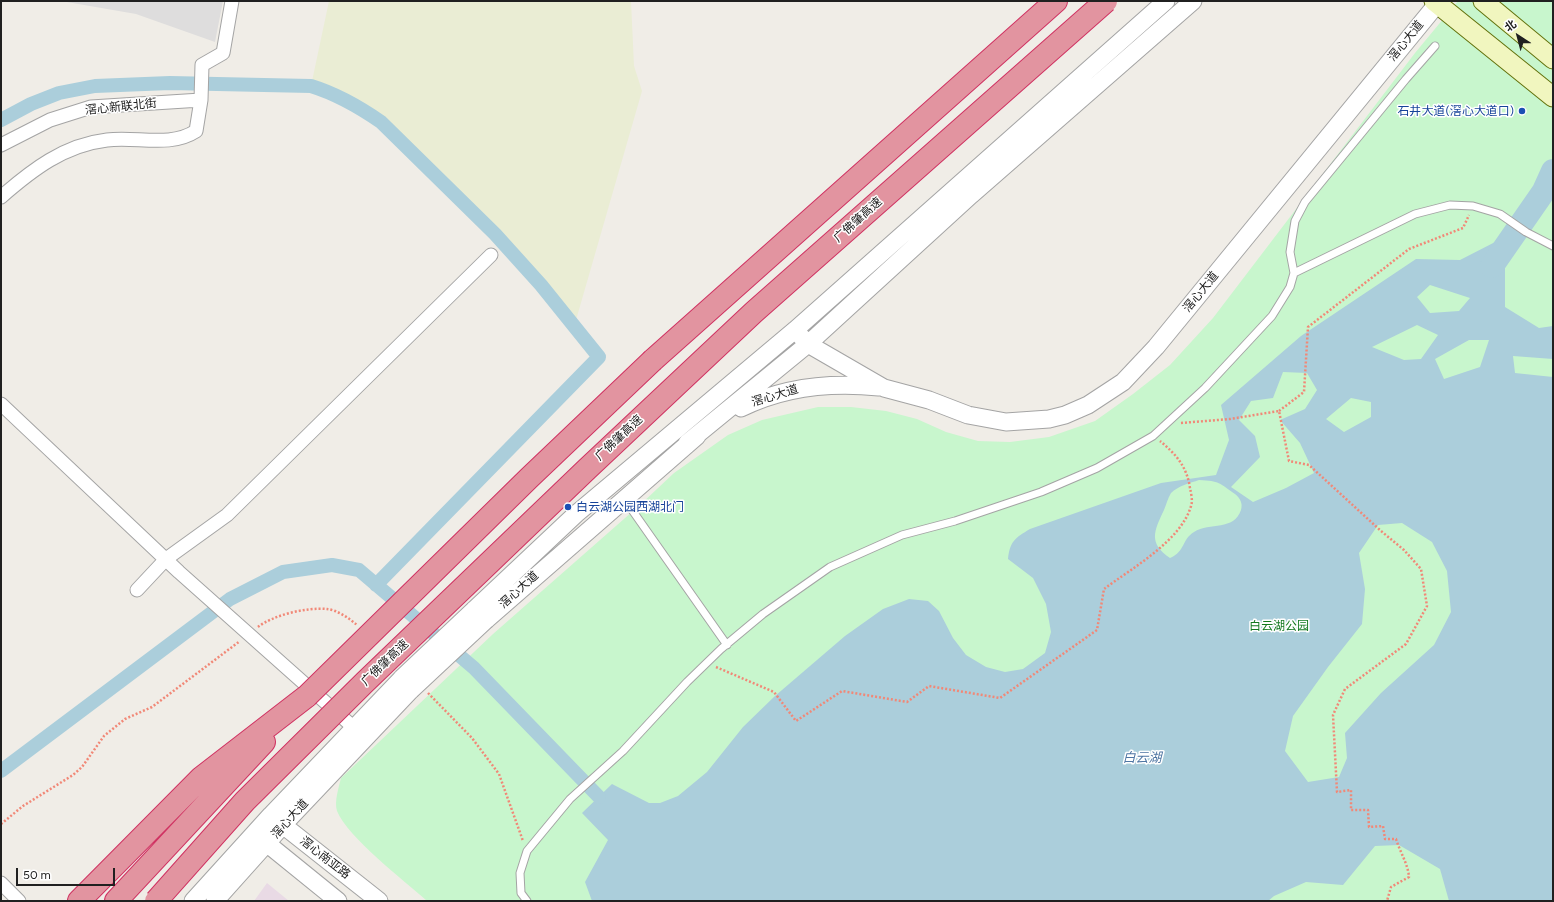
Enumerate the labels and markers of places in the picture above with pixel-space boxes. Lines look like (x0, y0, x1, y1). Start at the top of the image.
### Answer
place label: 石井大道(滘心大道口) (1398, 104, 1514, 118)
marker: 石井大道(滘心大道口) (1517, 106, 1527, 116)
place label: 白云湖公园西湖北门 (576, 500, 684, 514)
marker: 白云湖公园西湖北门 (563, 502, 573, 512)

